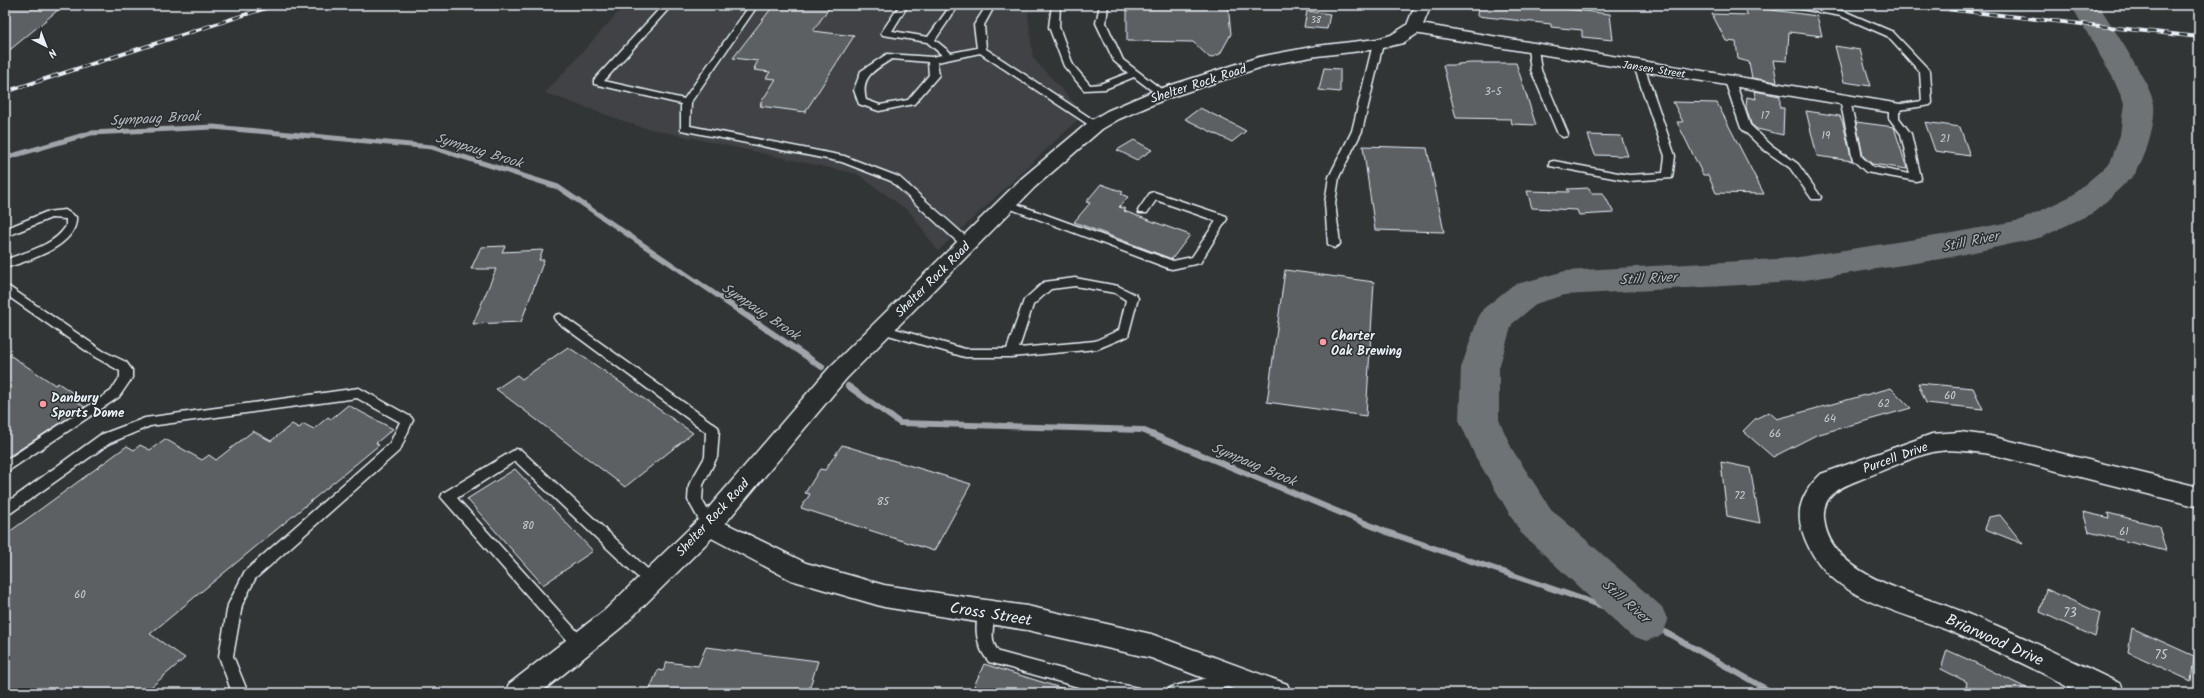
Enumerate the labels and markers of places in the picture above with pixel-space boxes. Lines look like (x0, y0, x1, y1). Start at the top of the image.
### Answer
place label: Charter Oak Brewing (1331, 326, 1402, 362)
marker: Charter Oak Brewing (1318, 337, 1328, 347)
place label: Danbury Sports Dome (51, 388, 125, 424)
marker: Danbury Sports Dome (38, 399, 48, 409)

